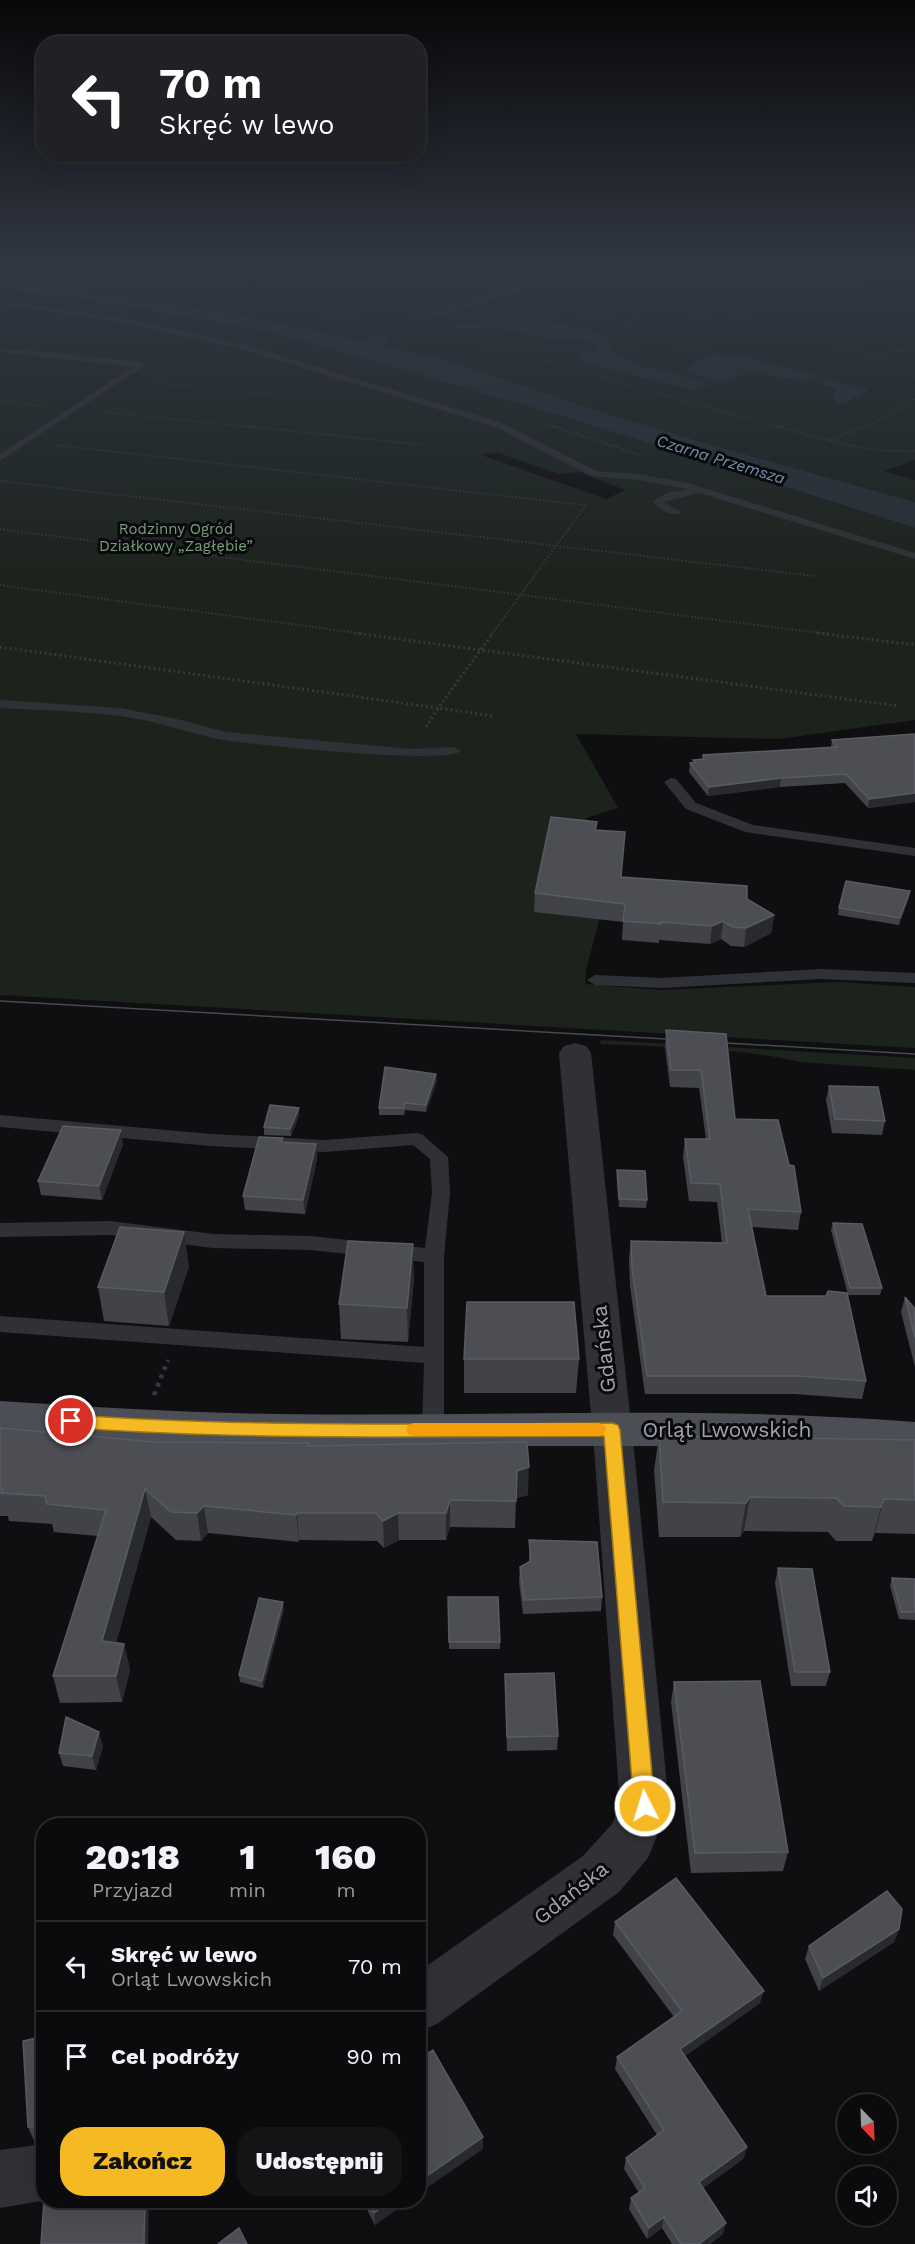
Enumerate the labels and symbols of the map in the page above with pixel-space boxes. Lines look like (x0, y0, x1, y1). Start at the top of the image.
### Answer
water label: Czarna Przemsza (654, 431, 787, 488)
park label: Rodzinny Ogród Działkowy „Zagłębie” (99, 520, 253, 555)
street label: Gdańska (586, 1304, 621, 1394)
pin (45, 1395, 96, 1446)
street label: Orląt Lwowskich (642, 1417, 812, 1442)
position arrow (613, 1774, 677, 1838)
street label: Gdańska (528, 1856, 613, 1930)
north arrow (837, 2094, 897, 2154)

